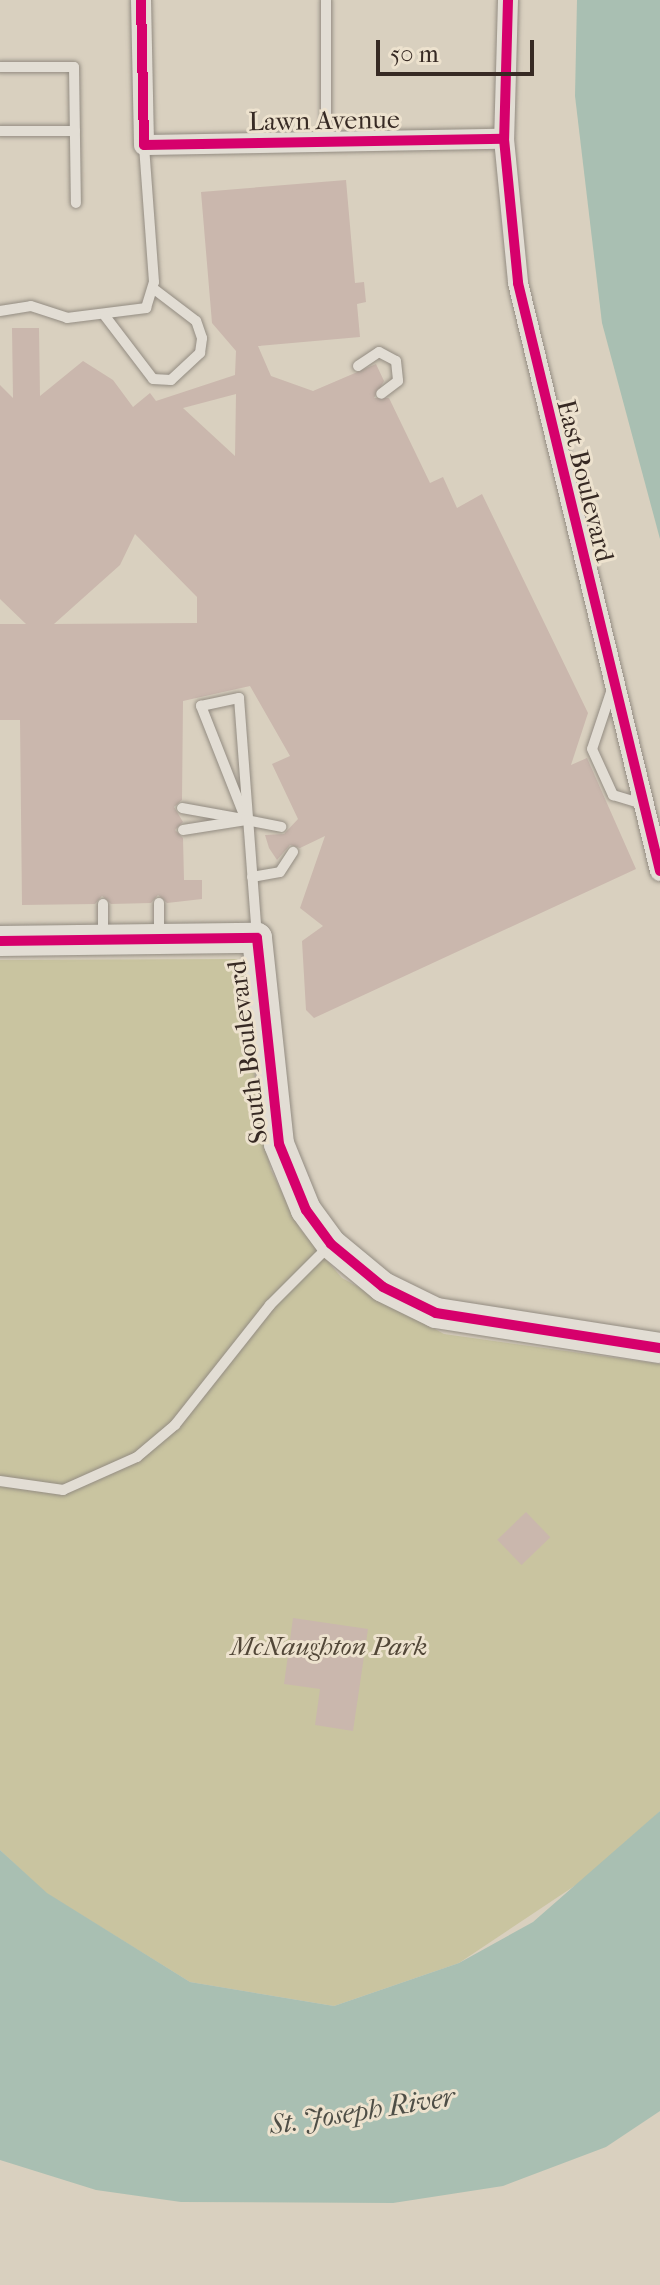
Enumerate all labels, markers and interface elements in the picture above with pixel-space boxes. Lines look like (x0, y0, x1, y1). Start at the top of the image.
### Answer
scale bar (380, 24, 538, 74)
text: 50 m (390, 40, 439, 68)
street label: Lawn Avenue (248, 104, 400, 138)
street label: East Boulevard (550, 397, 620, 565)
street label: South Boulevard (221, 959, 275, 1145)
park label: McNaughton Park (231, 1631, 427, 1663)
water label: St. Joseph River (267, 2080, 457, 2142)

